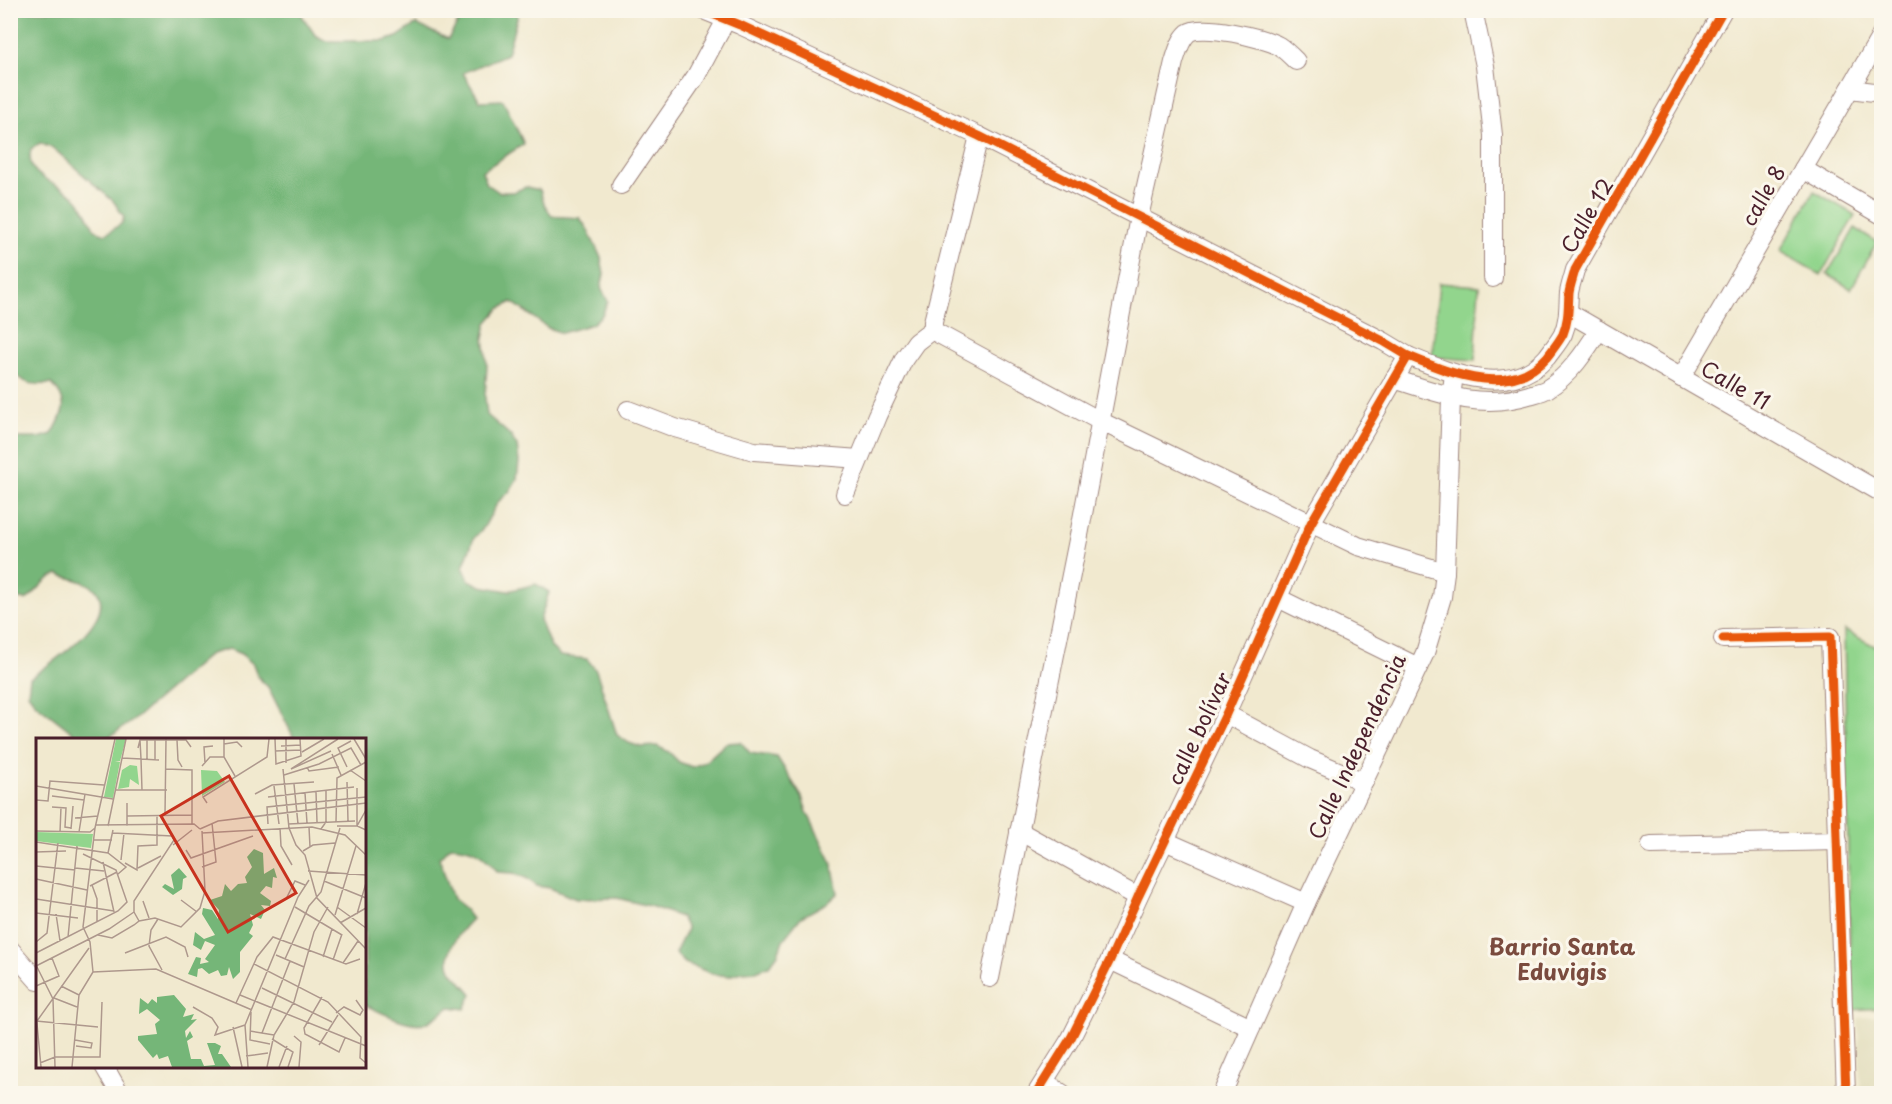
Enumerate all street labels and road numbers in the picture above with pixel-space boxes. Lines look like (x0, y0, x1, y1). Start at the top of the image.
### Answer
street label: calle 8 (1732, 159, 1792, 231)
street label: Calle 12 (1552, 171, 1620, 259)
street label: Calle 11 (1695, 351, 1777, 417)
street label: Calle Independencia (1299, 648, 1413, 844)
street label: calle bolívar (1158, 666, 1238, 790)

